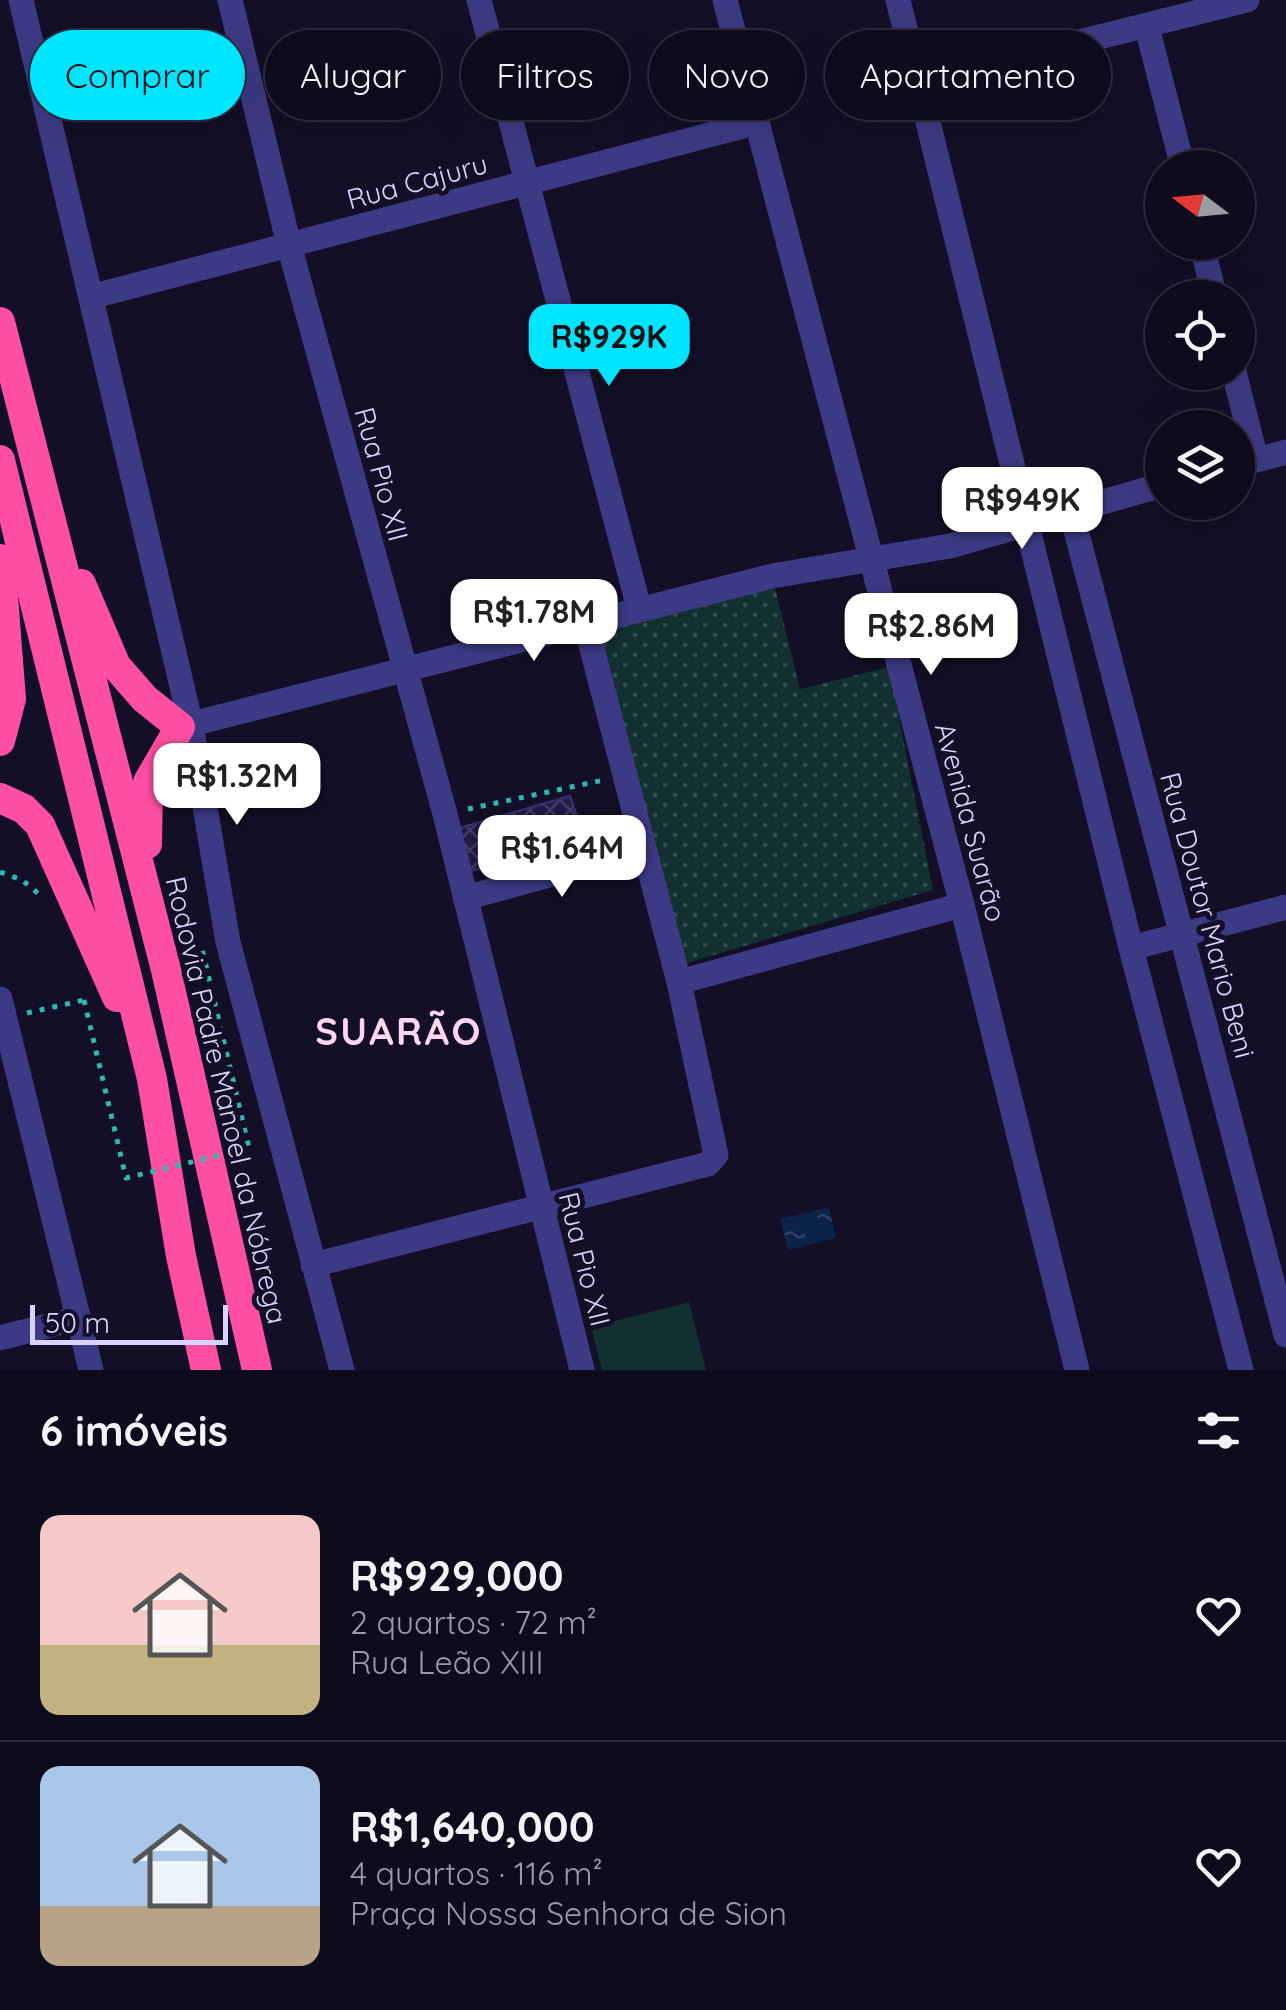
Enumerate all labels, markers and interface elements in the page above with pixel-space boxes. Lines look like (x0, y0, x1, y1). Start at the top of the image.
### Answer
chip: Comprar (30, 30, 245, 120)
chip: Alugar (265, 30, 441, 120)
chip: Filtros (461, 30, 629, 120)
chip: Novo (649, 30, 805, 120)
chip: Apartamento (825, 30, 1111, 120)
street label: Rua Cajuru (343, 145, 491, 217)
north arrow (1145, 150, 1255, 260)
map controls (1145, 150, 1255, 520)
button: locate (1145, 280, 1255, 390)
pin: R$929K (528, 304, 690, 389)
text: R$929K (551, 316, 667, 356)
street label: Rua Pio XII (347, 403, 417, 545)
button: layers (1145, 410, 1255, 520)
pin: R$949K (941, 467, 1103, 552)
text: R$949K (964, 479, 1080, 519)
pin: R$1.78M (442, 579, 626, 664)
text: R$1.78M (473, 591, 595, 631)
pin: R$2.86M (839, 593, 1023, 678)
text: R$2.86M (867, 605, 995, 645)
street label: Avenida Suarão (928, 719, 1014, 925)
pin: R$1.32M (145, 743, 329, 828)
text: R$1.32M (175, 755, 299, 795)
street label: Rua Doutor Mario Beni (1153, 768, 1263, 1062)
pin: R$1.64M (470, 815, 654, 900)
text: R$1.64M (500, 827, 624, 867)
street label: Rodovia Padre Manoel da Nóbrega (158, 873, 296, 1327)
district label: SUARÃO (315, 1007, 483, 1055)
street label: Rua Pio XII (551, 1188, 619, 1330)
scale bar (30, 1300, 228, 1344)
text: 50 m (45, 1305, 110, 1340)
icon: filters (1191, 1403, 1246, 1458)
text: 6 imóveis (40, 1404, 228, 1457)
text: R$929,000 (350, 1549, 564, 1602)
icon: home (120, 1555, 240, 1675)
icon: heart (1191, 1588, 1246, 1643)
text: 2 quartos · 72 m² (350, 1602, 597, 1642)
text: Rua Leão XIII (350, 1642, 544, 1682)
text: R$1,640,000 (350, 1800, 594, 1853)
icon: home (120, 1806, 240, 1926)
icon: heart (1191, 1839, 1246, 1894)
text: 4 quartos · 116 m² (350, 1853, 603, 1893)
text: Praça Nossa Senhora de Sion (350, 1893, 787, 1933)

